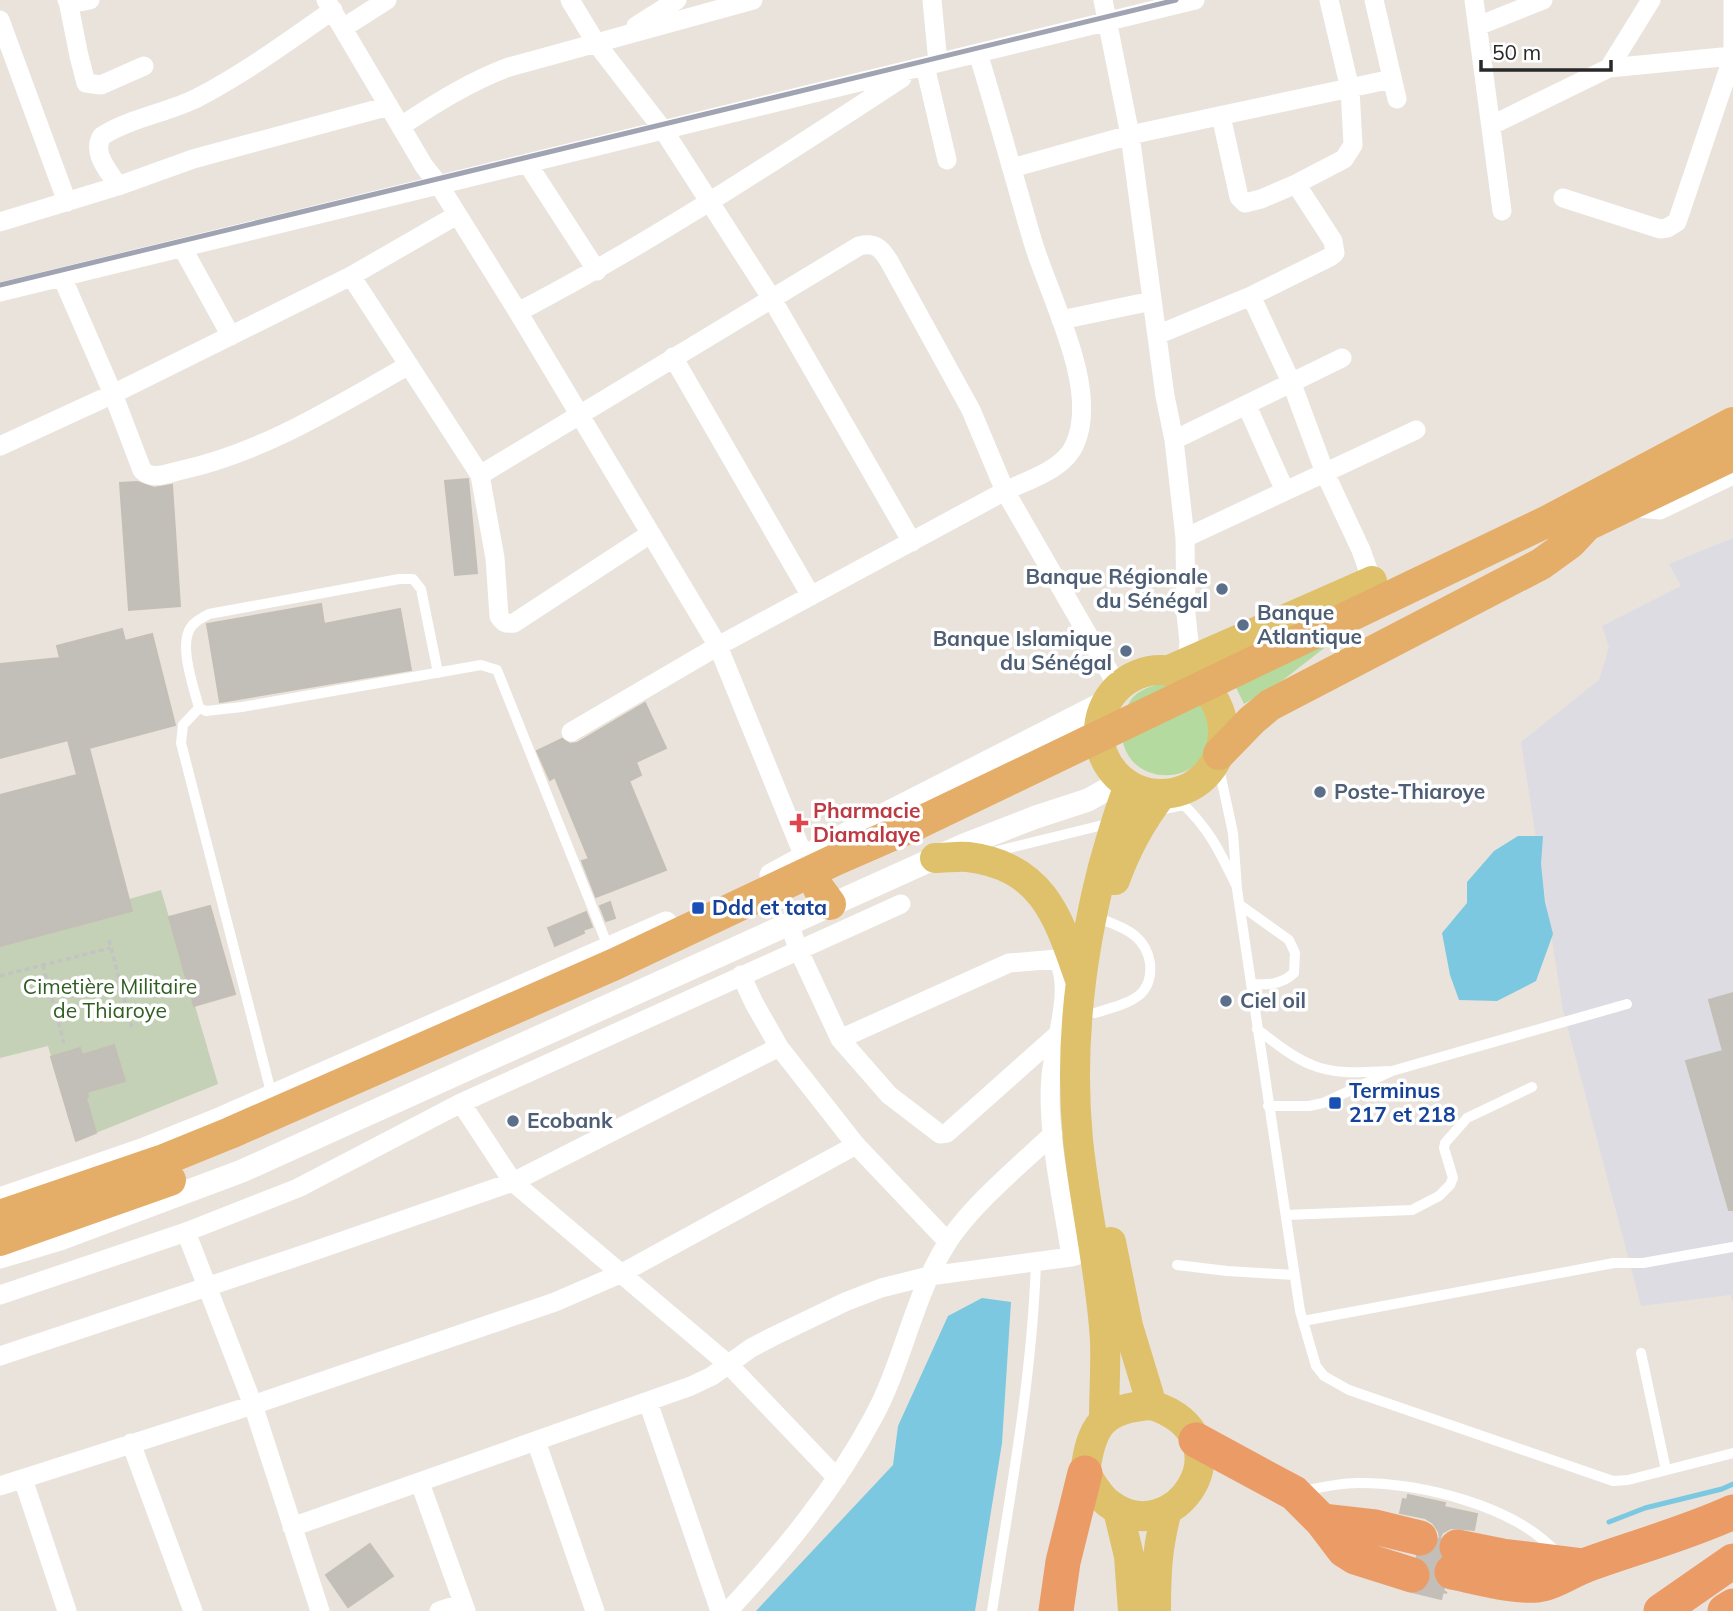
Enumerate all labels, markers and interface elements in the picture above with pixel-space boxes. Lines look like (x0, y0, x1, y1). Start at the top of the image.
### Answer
scale bar (1481, 28, 1610, 72)
text: 50 m (1492, 39, 1541, 65)
place label: Banque Régionale du Sénégal (1025, 563, 1208, 613)
marker: Banque Régionale du Sénégal (1214, 581, 1230, 597)
place label: Banque Atlantique (1257, 599, 1362, 649)
marker: Banque Atlantique (1235, 617, 1251, 633)
place label: Banque Islamique du Sénégal (933, 625, 1112, 675)
marker: Banque Islamique du Sénégal (1118, 643, 1134, 659)
place label: Poste-Thiaroye (1334, 778, 1485, 804)
marker: Poste-Thiaroye (1312, 784, 1328, 800)
place label: Pharmacie Diamalaye (813, 797, 921, 847)
marker: Pharmacie Diamalaye (791, 815, 807, 831)
place label: Ddd et tata (712, 894, 827, 920)
marker: Ddd et tata (690, 900, 706, 916)
park label: Cimetière Militaire de Thiaroye (23, 973, 197, 1023)
place label: Ciel oil (1240, 987, 1306, 1013)
marker: Ciel oil (1218, 993, 1234, 1009)
place label: Terminus 217 et 218 (1349, 1077, 1456, 1127)
marker: Terminus 217 et 218 (1327, 1095, 1343, 1111)
place label: Ecobank (527, 1107, 613, 1133)
marker: Ecobank (505, 1113, 521, 1129)

